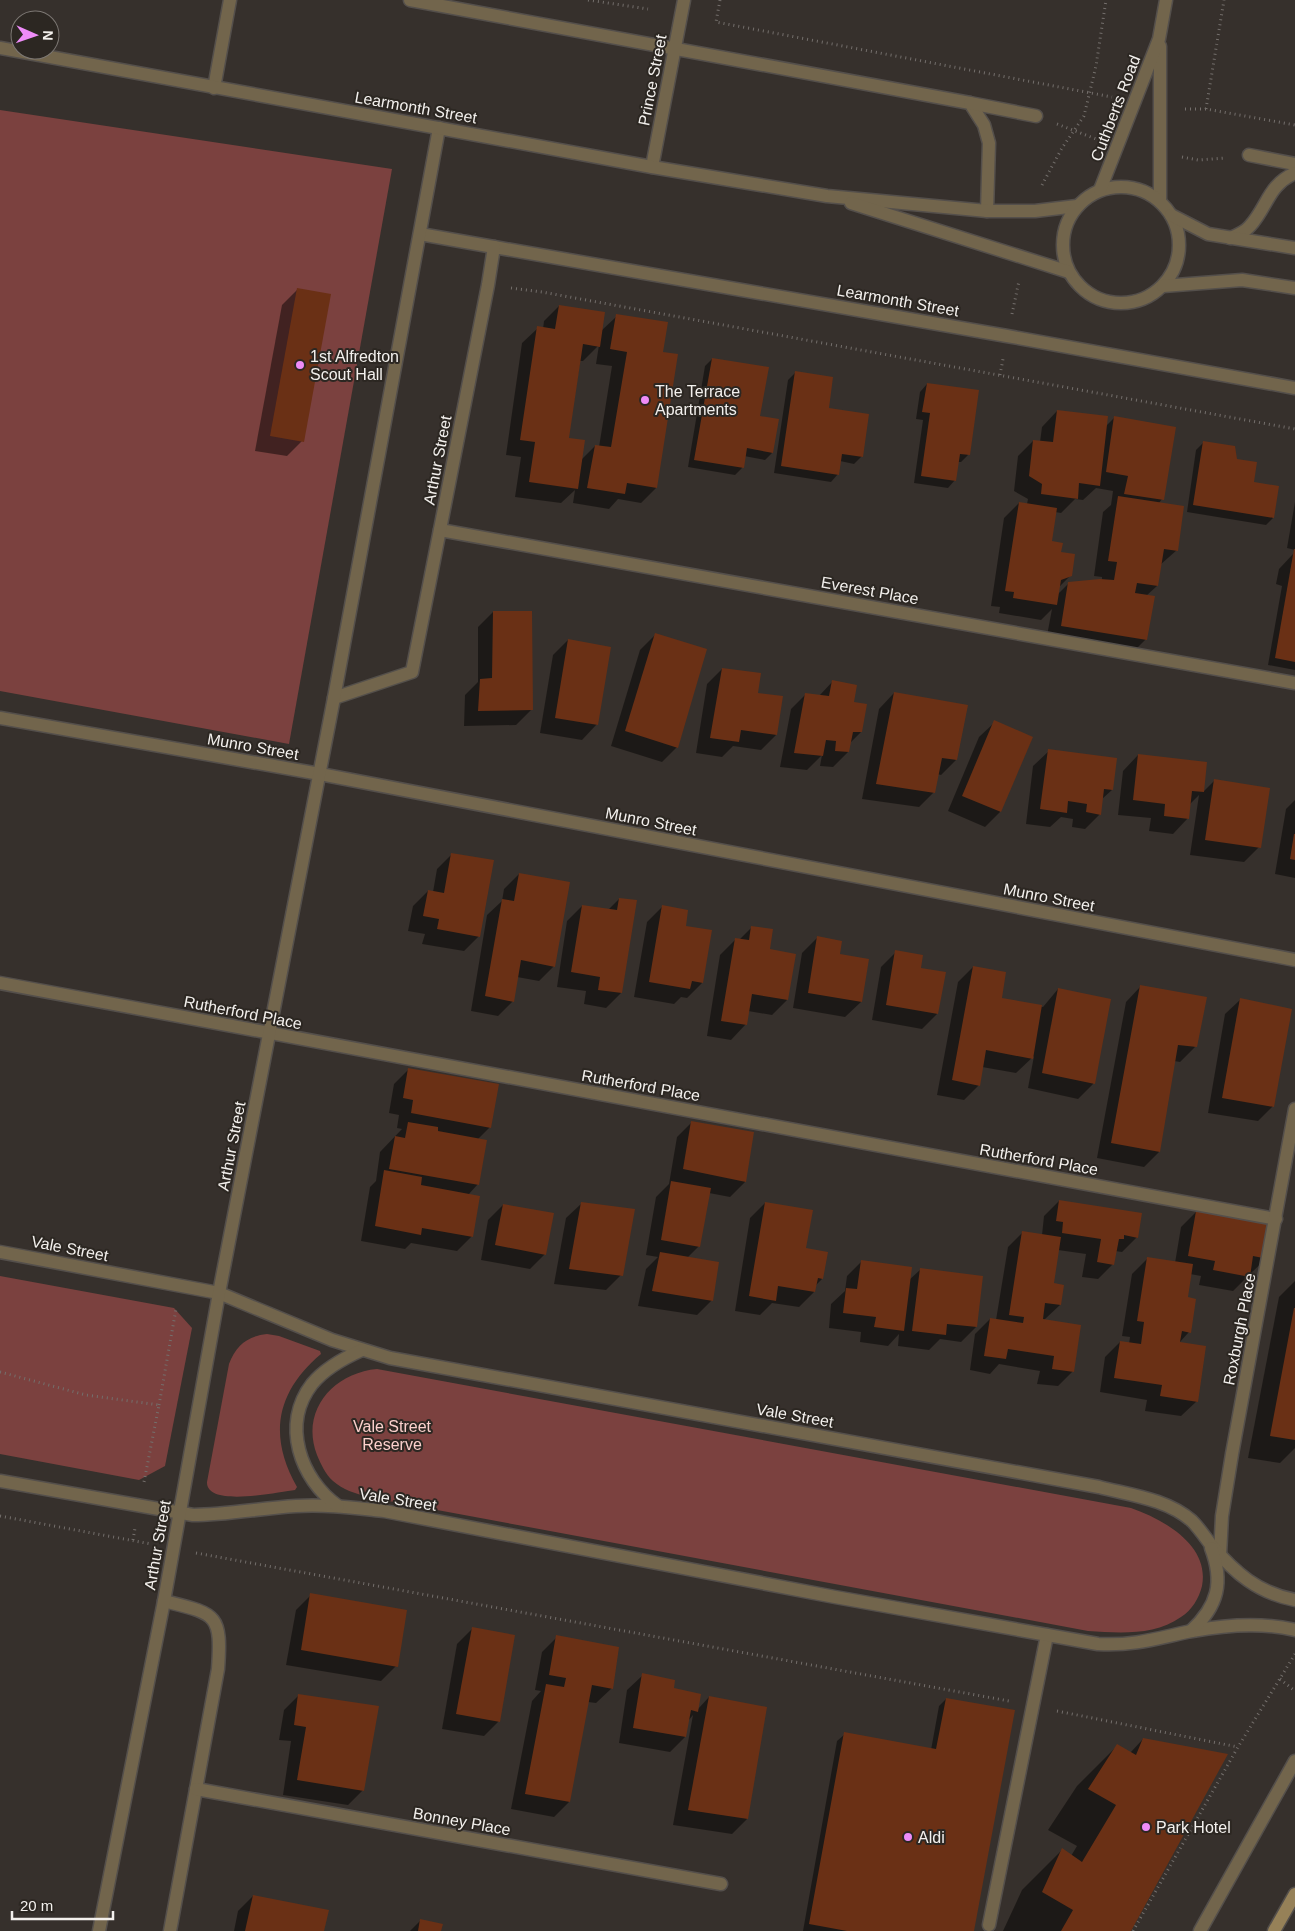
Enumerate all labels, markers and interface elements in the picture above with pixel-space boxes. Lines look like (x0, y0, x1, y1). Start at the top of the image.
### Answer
north arrow (10, 10, 60, 60)
text: N (40, 30, 56, 41)
street label: Prince Street (635, 33, 670, 127)
street label: Cuthberts Road (1087, 53, 1143, 164)
street label: Learmonth Street (354, 88, 479, 127)
street label: Learmonth Street (836, 281, 961, 320)
place label: 1st Alfredton Scout Hall (310, 348, 399, 383)
marker: 1st Alfredton Scout Hall (294, 359, 306, 371)
place label: The Terrace Apartments (655, 383, 740, 418)
marker: The Terrace Apartments (639, 394, 651, 406)
street label: Arthur Street (420, 413, 455, 506)
street label: Everest Place (820, 574, 920, 607)
street label: Munro Street (206, 730, 300, 763)
street label: Munro Street (604, 804, 698, 839)
street label: Munro Street (1002, 880, 1096, 915)
street label: Rutherford Place (182, 993, 304, 1032)
street label: Rutherford Place (580, 1067, 702, 1104)
street label: Arthur Street (214, 1099, 249, 1192)
street label: Rutherford Place (978, 1141, 1100, 1178)
street label: Vale Street (30, 1233, 110, 1264)
street label: Roxburgh Place (1220, 1271, 1259, 1387)
street label: Vale Street (755, 1400, 835, 1431)
park label: Vale Street Reserve (353, 1418, 432, 1453)
street label: Vale Street (358, 1485, 438, 1514)
street label: Arthur Street (141, 1498, 174, 1591)
street label: Bonney Place (412, 1805, 512, 1838)
place label: Park Hotel (1156, 1819, 1231, 1836)
marker: Park Hotel (1140, 1821, 1152, 1833)
place label: Aldi (918, 1829, 945, 1846)
marker: Aldi (902, 1831, 914, 1843)
scale bar (12, 1888, 114, 1920)
text: 20 m (20, 1897, 53, 1914)

